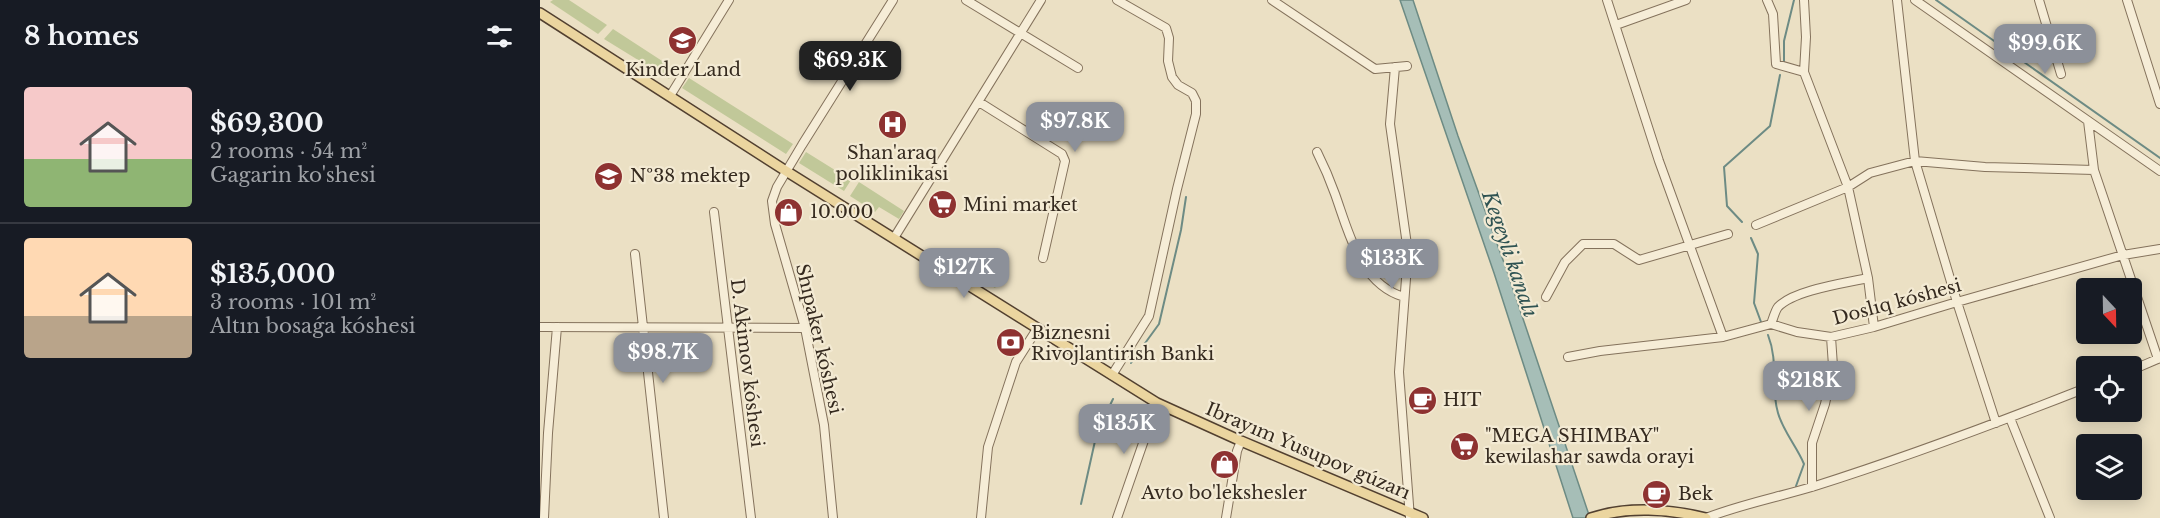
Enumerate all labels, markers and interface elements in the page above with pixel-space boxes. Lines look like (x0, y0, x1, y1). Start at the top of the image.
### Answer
text: 8 homes (24, 20, 139, 52)
icon: filters (483, 20, 516, 53)
pin: $99.6K (1996, 24, 2094, 75)
school or university icon: Kinder Land (667, 25, 699, 57)
text: $99.6K (2008, 31, 2082, 55)
pin: $69.3K (801, 41, 899, 92)
text: $69.3K (813, 48, 887, 72)
place label: Kinder Land (625, 59, 741, 81)
pin: $97.8K (1026, 102, 1124, 153)
text: $69,300 (210, 107, 324, 139)
hospital icon: Shan'araq poliklinikasi (876, 108, 908, 140)
text: $97.8K (1040, 109, 1110, 133)
icon: home (72, 111, 144, 183)
text: 2 rooms · 54 m² (210, 139, 367, 163)
place label: Shan'araq poliklinikasi (836, 142, 948, 185)
school or university icon: №38 mektep (593, 160, 625, 192)
text: Gagarin ko'shesi (210, 163, 376, 187)
place label: №38 mektep (630, 165, 750, 187)
water label: Kegeyli kanalı (1477, 187, 1543, 321)
supermarket icon: Mini market (926, 189, 958, 221)
place label: Mini market (963, 194, 1078, 216)
shop icon: 10.000 (773, 196, 805, 228)
place label: 10.000 (810, 201, 873, 223)
pin: $133K (1350, 239, 1434, 290)
text: $133K (1360, 246, 1424, 270)
pin: $127K (922, 248, 1006, 299)
text: $127K (933, 255, 995, 279)
text: $135,000 (210, 258, 335, 290)
icon: home (72, 262, 144, 334)
street label: Shıpaker kóshesi (791, 262, 847, 416)
street label: Doslıq kóshesi (1830, 274, 1964, 330)
street label: D. Akimov kóshesi (726, 278, 768, 448)
north arrow (2076, 278, 2142, 344)
map controls (2076, 278, 2142, 500)
text: 3 rooms · 101 m² (210, 290, 376, 314)
text: Altın bosaǵa kóshesi (210, 314, 416, 338)
place label: Biznesni Rivojlantirish Banki (1031, 322, 1214, 365)
bank icon: Biznesni Rivojlantirish Banki (994, 327, 1026, 359)
pin: $98.7K (614, 333, 712, 384)
text: $98.7K (628, 340, 698, 364)
button: locate (2076, 356, 2142, 422)
pin: $218K (1767, 361, 1851, 412)
text: $218K (1777, 368, 1841, 392)
cafe icon: HIT (1406, 384, 1438, 416)
place label: HIT (1443, 389, 1482, 411)
street label: Ibrayım Yusupov gúzarı (1202, 398, 1414, 504)
pin: $135K (1082, 404, 1166, 455)
text: $135K (1093, 411, 1155, 435)
place label: "MEGA SHIMBAY" kewilashar sawda orayi (1485, 425, 1694, 468)
supermarket icon: "MEGA SHIMBAY" kewilashar sawda orayi (1448, 430, 1480, 462)
button: layers (2076, 434, 2142, 500)
shop icon: Avto bo'lekshesler (1208, 448, 1240, 480)
cafe icon: Bek (1641, 478, 1673, 510)
place label: Avto bo'lekshesler (1140, 482, 1307, 504)
place label: Bek (1678, 483, 1713, 505)

